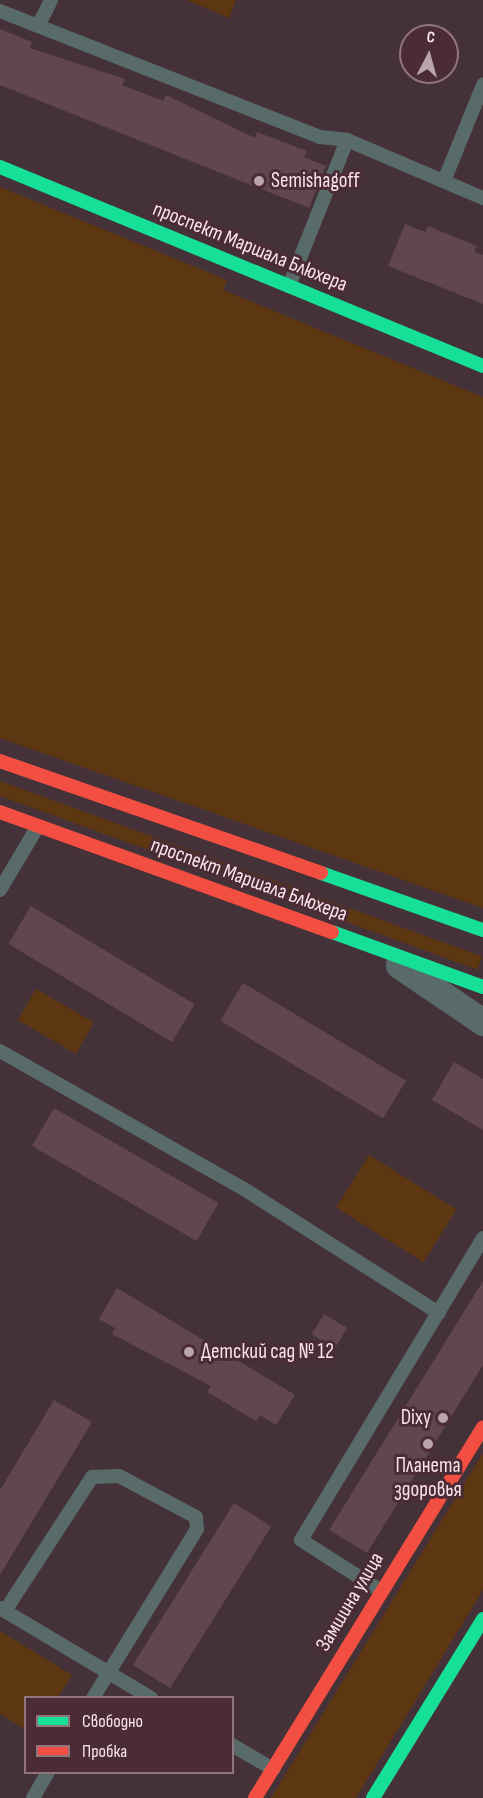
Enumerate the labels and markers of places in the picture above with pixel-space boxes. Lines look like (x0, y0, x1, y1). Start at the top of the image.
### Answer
place label: Semishagoff (271, 168, 359, 194)
marker: Semishagoff (252, 174, 266, 188)
place label: Детский сад № 12 (201, 1339, 334, 1365)
marker: Детский сад № 12 (182, 1345, 196, 1359)
place label: Dixy (401, 1405, 431, 1431)
marker: Dixy (436, 1411, 450, 1425)
marker: Планета здоровья (421, 1437, 435, 1451)
place label: Планета здоровья (394, 1453, 462, 1503)

